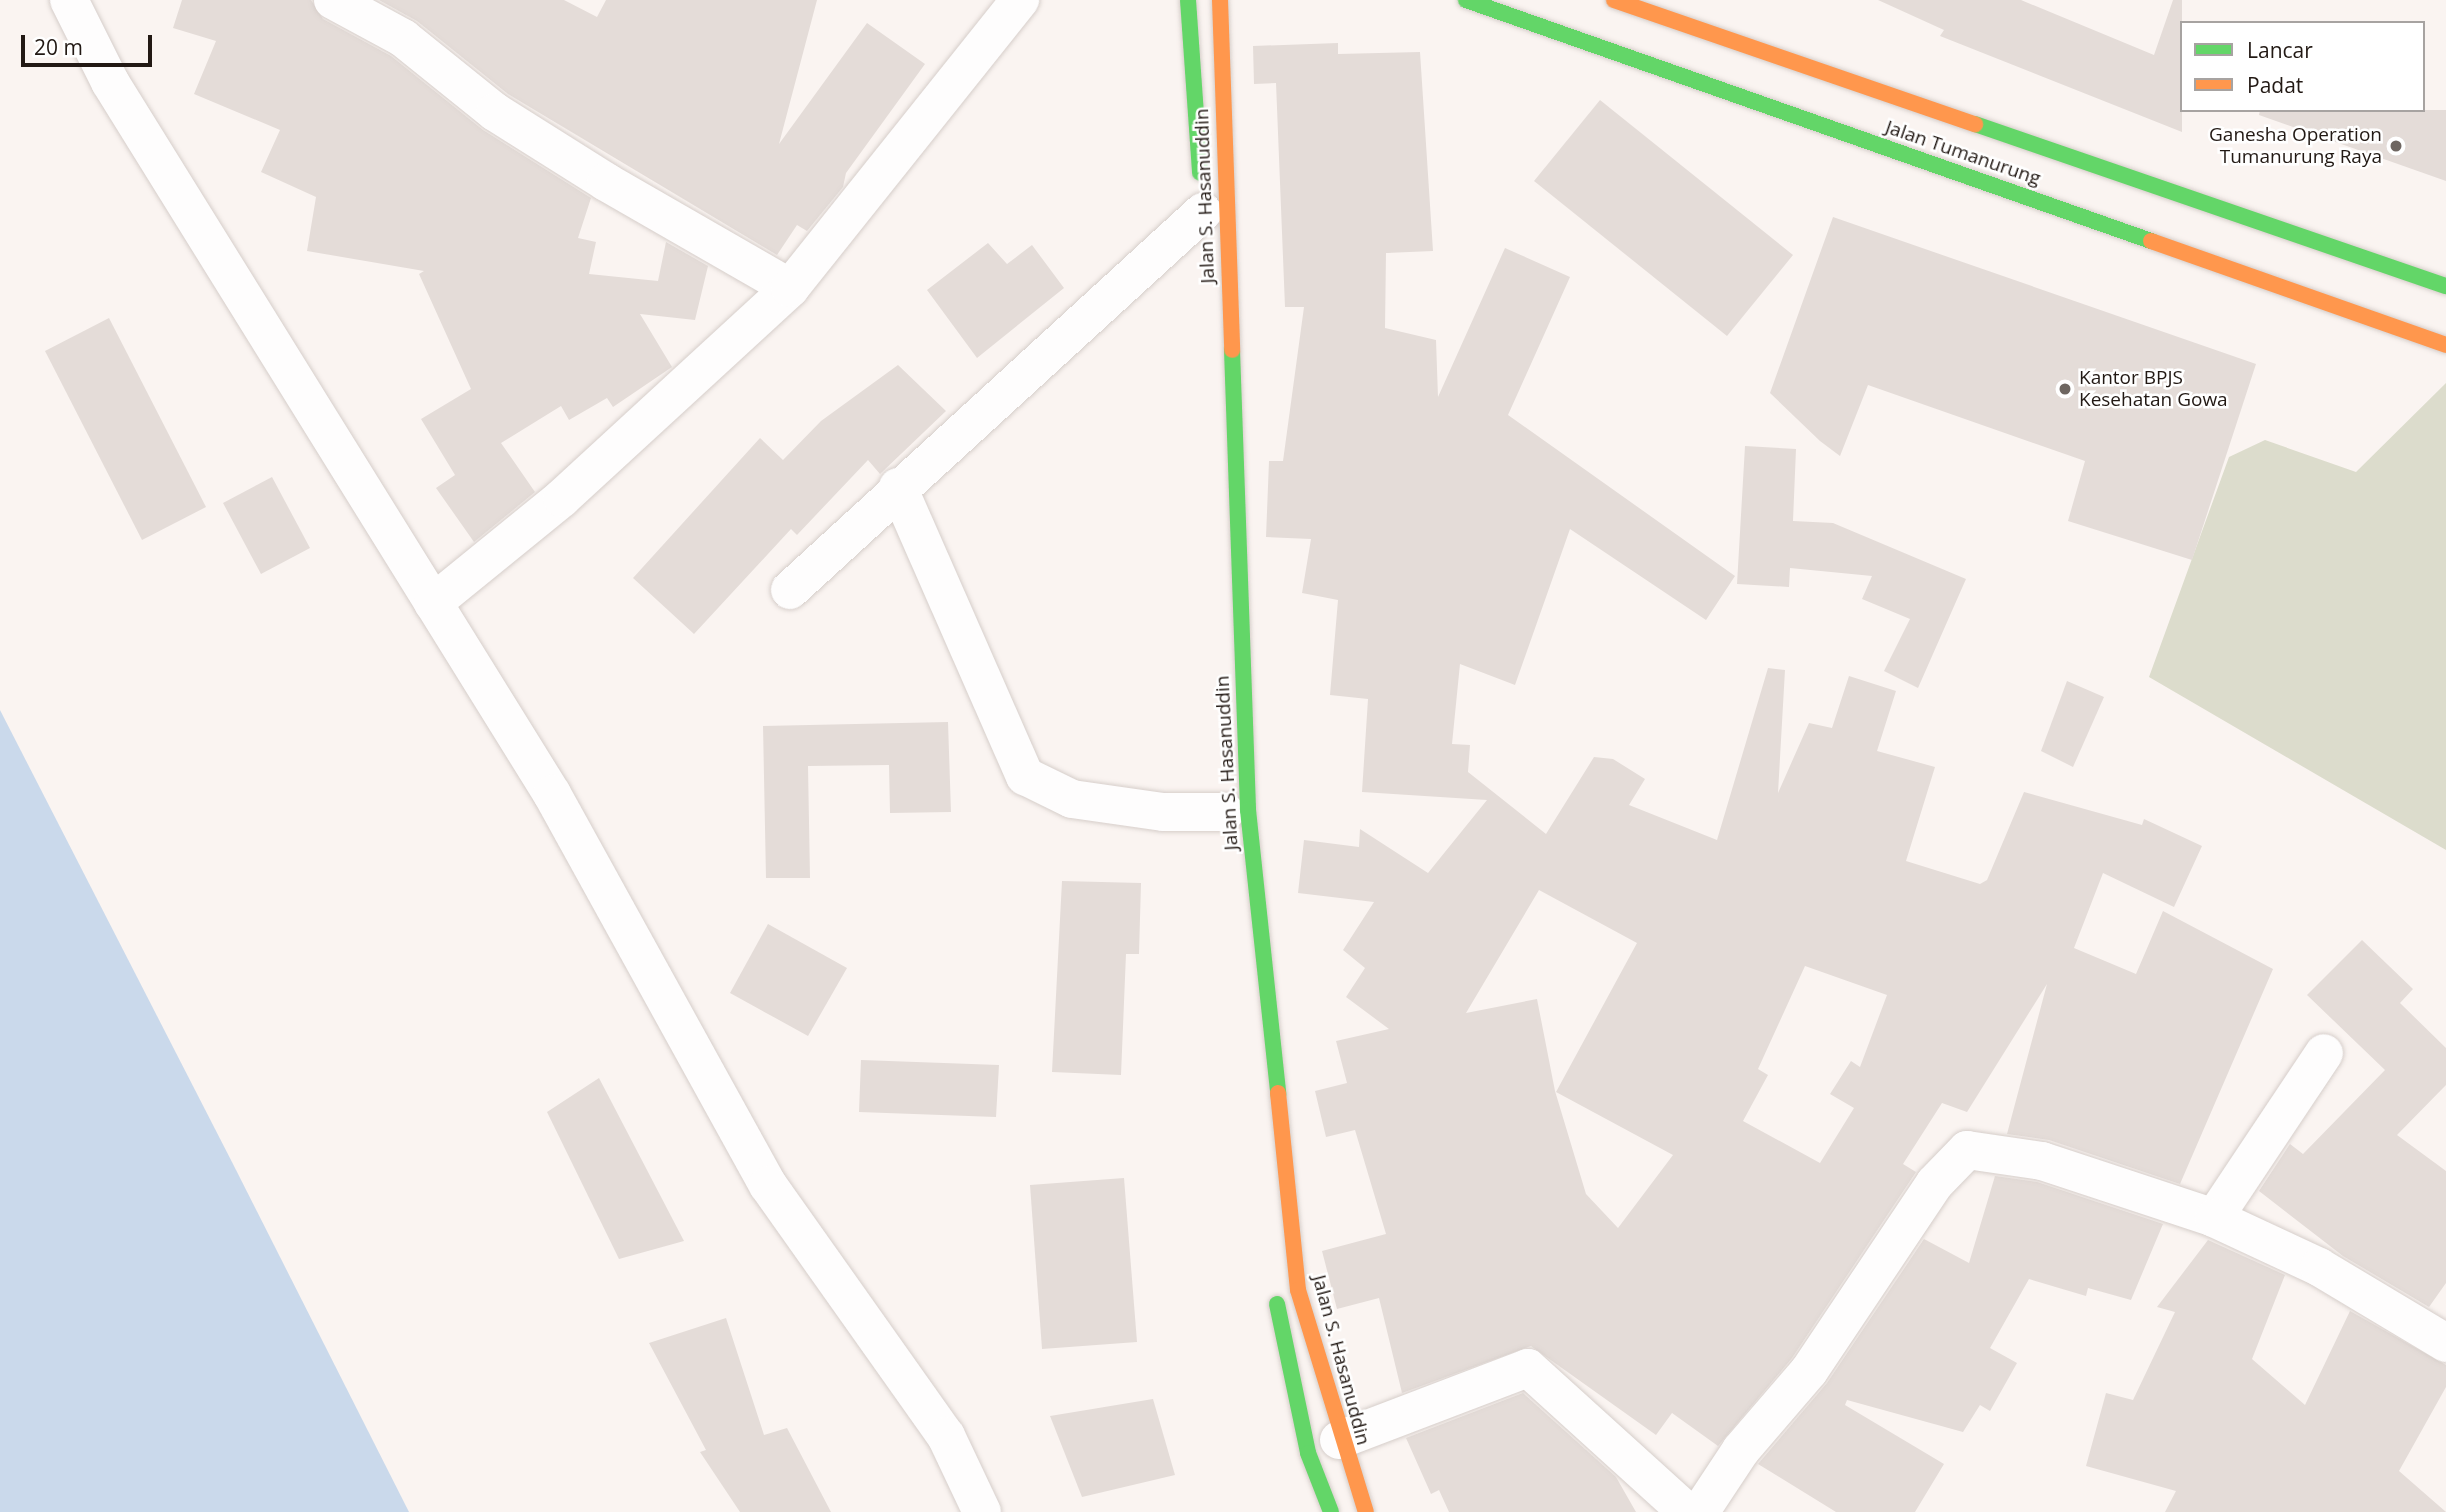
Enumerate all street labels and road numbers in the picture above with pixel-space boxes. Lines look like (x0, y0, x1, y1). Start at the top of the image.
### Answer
street label: Jalan S. Hasanuddin (1191, 108, 1219, 284)
street label: Jalan Tumanurung (1882, 116, 2044, 190)
street label: Jalan S. Hasanuddin (1211, 675, 1243, 851)
street label: Jalan S. Hasanuddin (1307, 1272, 1375, 1448)

